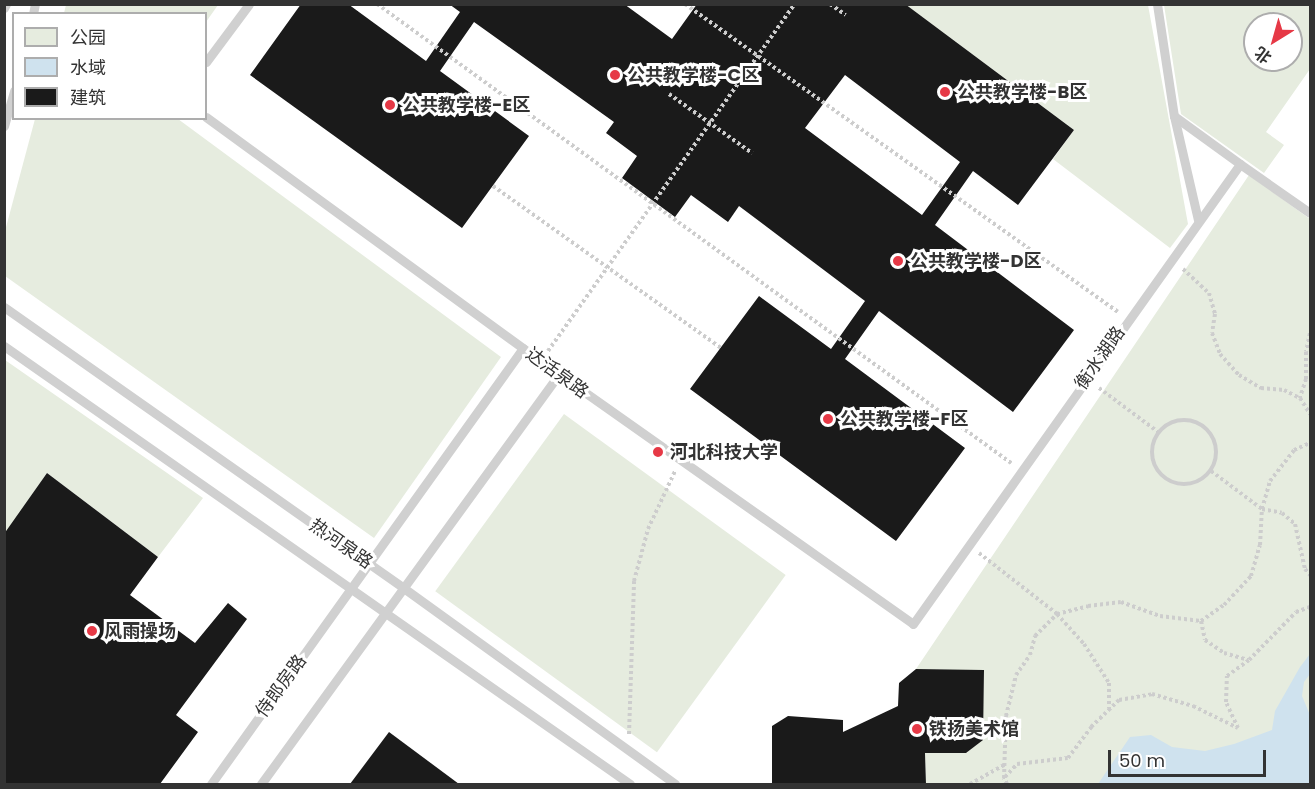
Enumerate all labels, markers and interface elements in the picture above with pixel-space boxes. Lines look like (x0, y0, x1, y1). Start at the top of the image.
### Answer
legend (12, 12, 207, 120)
north arrow (1243, 12, 1303, 72)
text: 公园 (70, 25, 106, 50)
text: 北 (1250, 41, 1276, 69)
text: 水域 (70, 55, 106, 80)
place label: 公共教学楼-C区 (627, 64, 759, 86)
marker: 公共教学楼-C区 (608, 68, 622, 82)
place label: 公共教学楼-B区 (957, 81, 1087, 103)
text: 建筑 (70, 85, 106, 110)
marker: 公共教学楼-B区 (938, 85, 952, 99)
place label: 公共教学楼-E区 (402, 94, 530, 116)
marker: 公共教学楼-E区 (383, 98, 397, 112)
place label: 公共教学楼-D区 (910, 250, 1042, 272)
marker: 公共教学楼-D区 (891, 254, 905, 268)
street label: 衡水湖路 (1071, 322, 1129, 394)
street label: 达活泉路 (522, 343, 592, 403)
place label: 公共教学楼-F区 (840, 408, 968, 430)
marker: 公共教学楼-F区 (821, 412, 835, 426)
place label: 河北科技大学 (670, 441, 778, 463)
marker: 河北科技大学 (651, 445, 665, 459)
street label: 热河泉路 (305, 515, 377, 573)
place label: 风雨操场 (104, 620, 176, 642)
marker: 风雨操场 (85, 624, 99, 638)
street label: 侍郎房路 (251, 651, 311, 721)
place label: 铁扬美术馆 (929, 718, 1019, 740)
marker: 铁扬美术馆 (910, 722, 924, 736)
scale bar (1111, 738, 1268, 776)
text: 50 m (1119, 748, 1165, 773)

